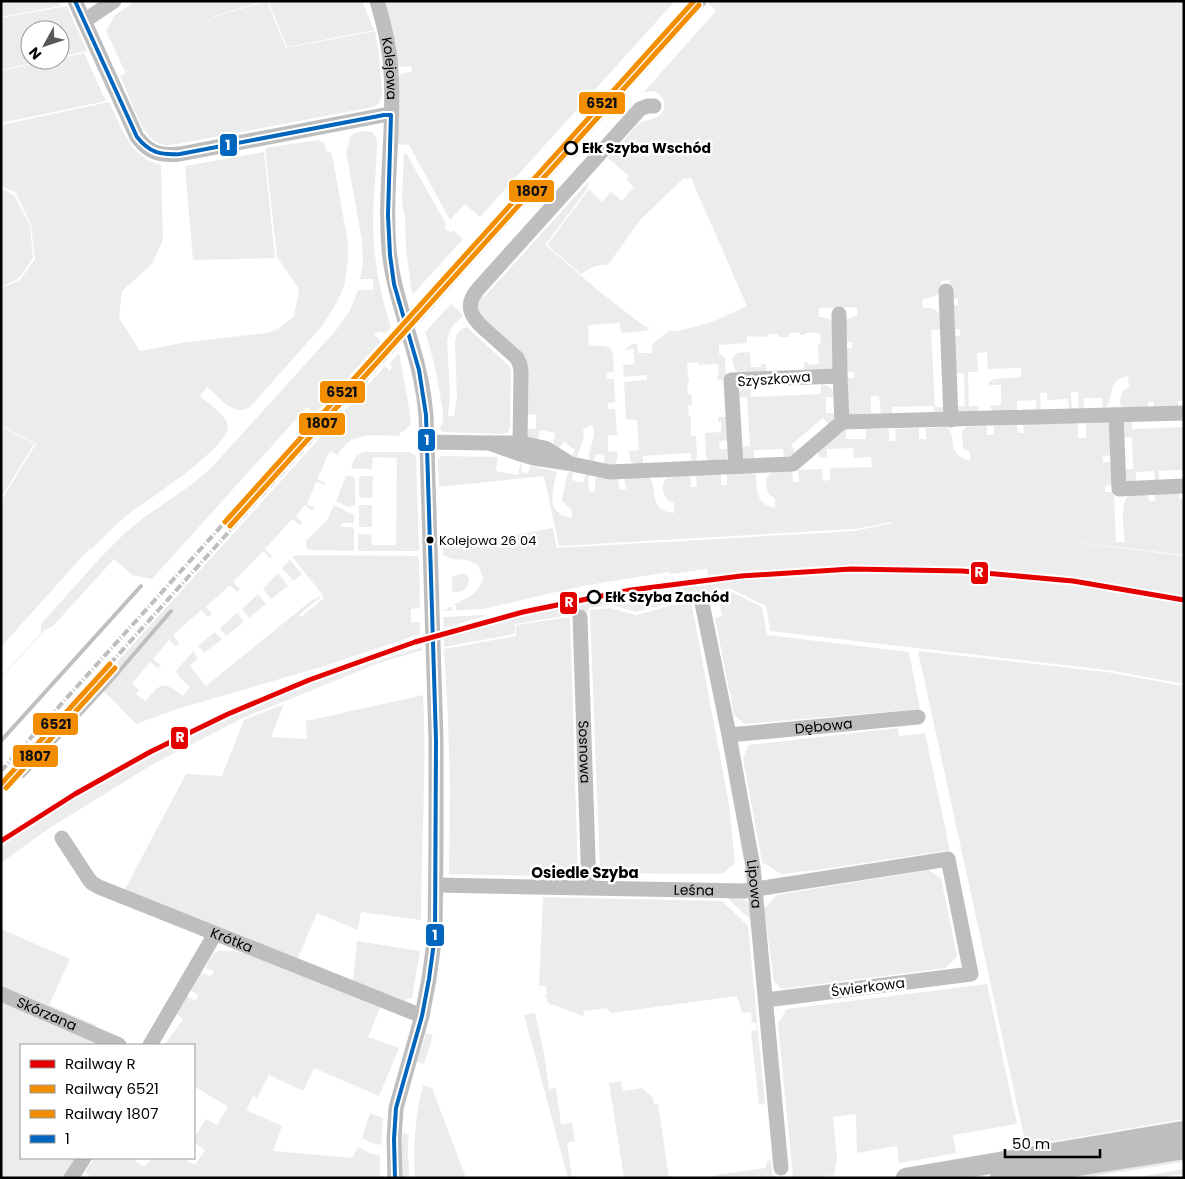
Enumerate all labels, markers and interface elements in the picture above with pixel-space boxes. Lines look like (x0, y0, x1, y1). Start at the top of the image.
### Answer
north arrow (20, 20, 70, 70)
street label: Kolejowa (377, 35, 402, 100)
text: N (24, 43, 46, 64)
line badge: 6521 (578, 91, 626, 115)
text: 6521 (586, 93, 618, 113)
line badge: 1 (219, 133, 238, 157)
text: 1 (225, 135, 231, 155)
place label: Ełk Szyba Wschód (582, 138, 711, 158)
marker: Ełk Szyba Wschód (564, 141, 578, 155)
line badge: 1807 (508, 179, 555, 203)
text: 1807 (517, 181, 548, 201)
street label: Szyszkowa (737, 366, 811, 392)
line badge: 6521 (319, 380, 366, 404)
text: 6521 (326, 382, 358, 402)
line badge: 1807 (298, 412, 346, 436)
text: 1807 (307, 413, 338, 433)
line badge: 1 (417, 428, 436, 452)
text: 1 (424, 430, 430, 450)
place label: Kolejowa 26 04 (439, 531, 536, 550)
marker: Kolejowa 26 04 (425, 535, 435, 545)
line badge: R (970, 561, 989, 585)
text: R (974, 562, 984, 582)
place label: Ełk Szyba Zachód (605, 587, 729, 607)
marker: Ełk Szyba Zachód (587, 590, 601, 604)
line badge: R (559, 591, 578, 615)
text: R (564, 592, 574, 612)
line badge: 6521 (32, 712, 79, 736)
street label: Dębowa (794, 713, 853, 739)
text: 6521 (40, 714, 72, 734)
street label: Sosnowa (573, 720, 596, 784)
line badge: R (170, 726, 189, 750)
text: R (175, 727, 185, 747)
line badge: 1807 (12, 744, 59, 768)
text: 1807 (20, 746, 51, 766)
street label: Lipowa (742, 858, 767, 909)
district label: Osiedle Szyba (531, 862, 639, 883)
street label: Leśna (674, 880, 714, 900)
street label: Krótka (207, 922, 256, 957)
line badge: 1 (425, 923, 445, 947)
text: 1 (432, 925, 438, 945)
street label: Świerkowa (830, 973, 906, 1001)
street label: Skórzana (14, 992, 80, 1036)
legend (20, 1044, 195, 1159)
text: Railway R (65, 1053, 136, 1074)
text: Railway 6521 (65, 1078, 159, 1099)
text: Railway 1807 (65, 1103, 158, 1124)
scale bar (1005, 1126, 1100, 1158)
text: 1 (65, 1128, 70, 1149)
text: 50 m (1012, 1133, 1050, 1154)

